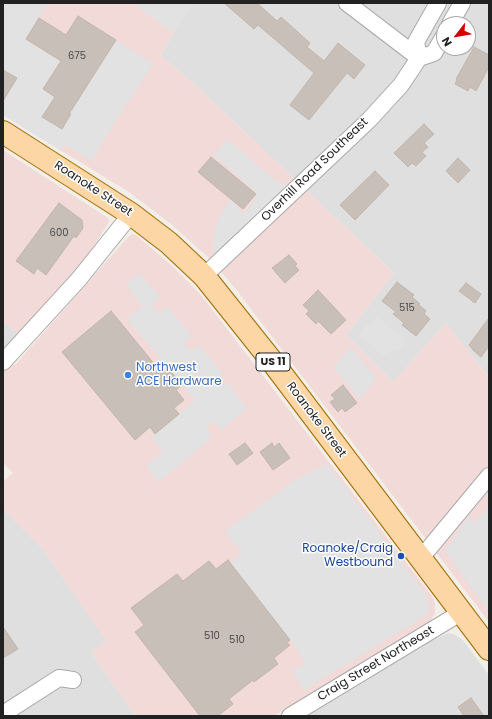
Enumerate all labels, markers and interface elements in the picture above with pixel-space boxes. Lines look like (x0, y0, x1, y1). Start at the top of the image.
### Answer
north arrow (436, 16, 476, 56)
text: N (438, 34, 456, 49)
house number: 675 (68, 50, 86, 62)
street label: Overhill Road Southeast (259, 115, 371, 225)
street label: Roanoke Street (51, 158, 135, 220)
house number: 600 (50, 227, 68, 239)
house number: 515 (399, 302, 415, 314)
road number: US 11 (256, 353, 290, 371)
place label: Northwest ACE Hardware (136, 361, 222, 389)
marker: Northwest ACE Hardware (123, 370, 133, 380)
street label: Roanoke Street (283, 380, 349, 460)
place label: Roanoke/Craig Westbound (302, 542, 393, 570)
marker: Roanoke/Craig Westbound (396, 551, 406, 561)
street label: Craig Street Northeast (315, 624, 437, 704)
house number: 510 (204, 630, 220, 642)
house number: 510 (229, 634, 245, 646)

